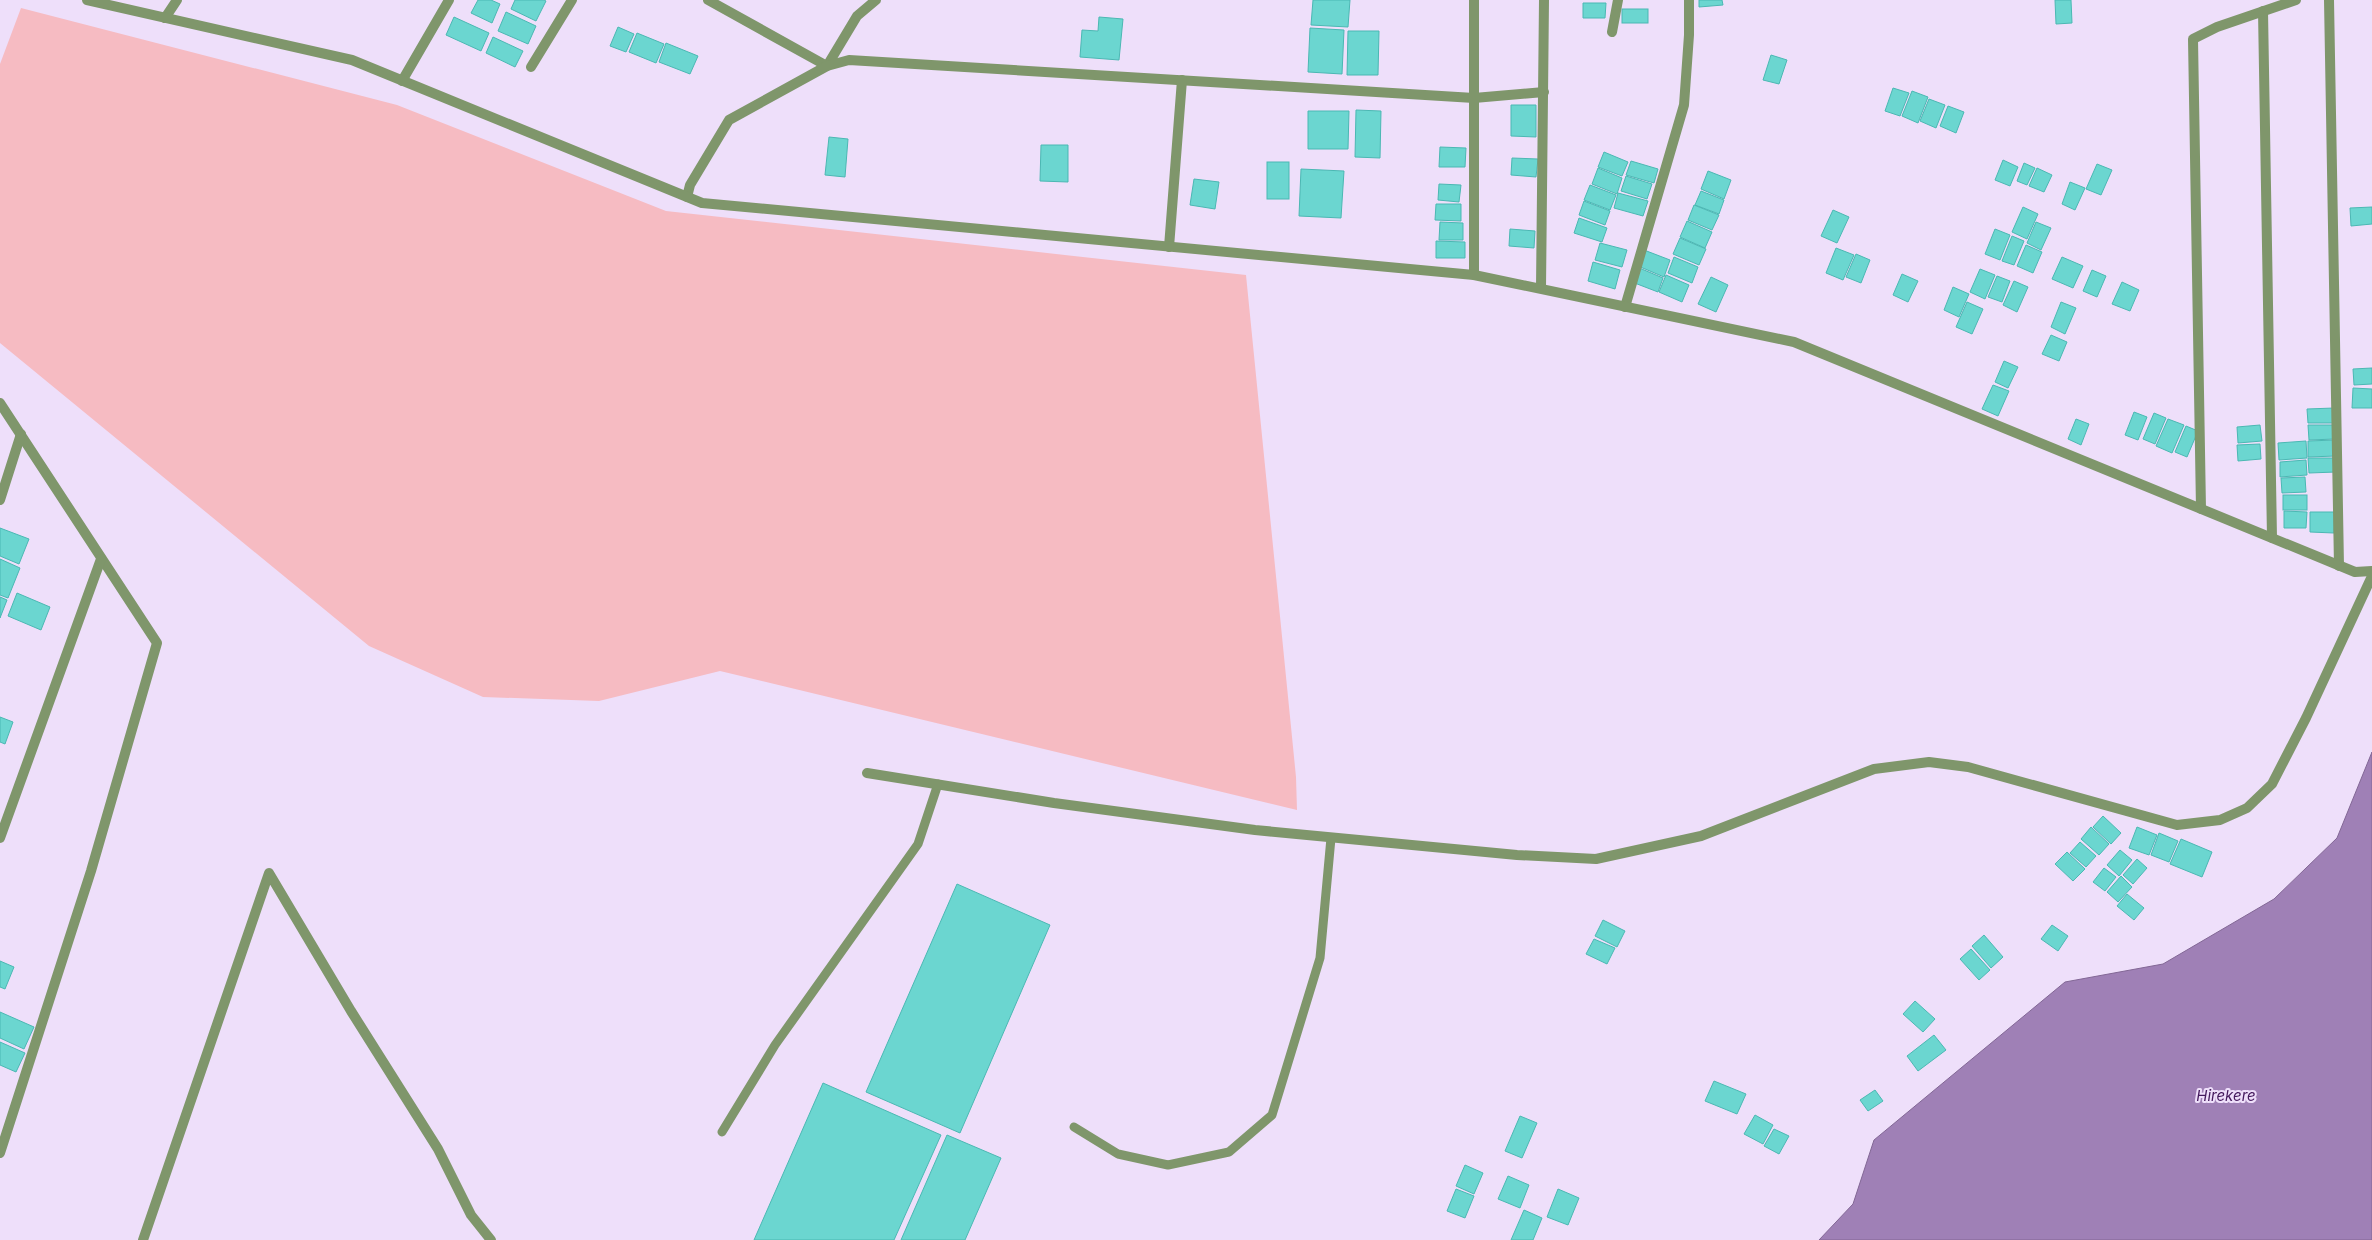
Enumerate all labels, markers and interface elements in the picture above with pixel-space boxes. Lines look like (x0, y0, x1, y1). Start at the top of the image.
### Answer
water label: Hirekere (2196, 1086, 2256, 1105)

